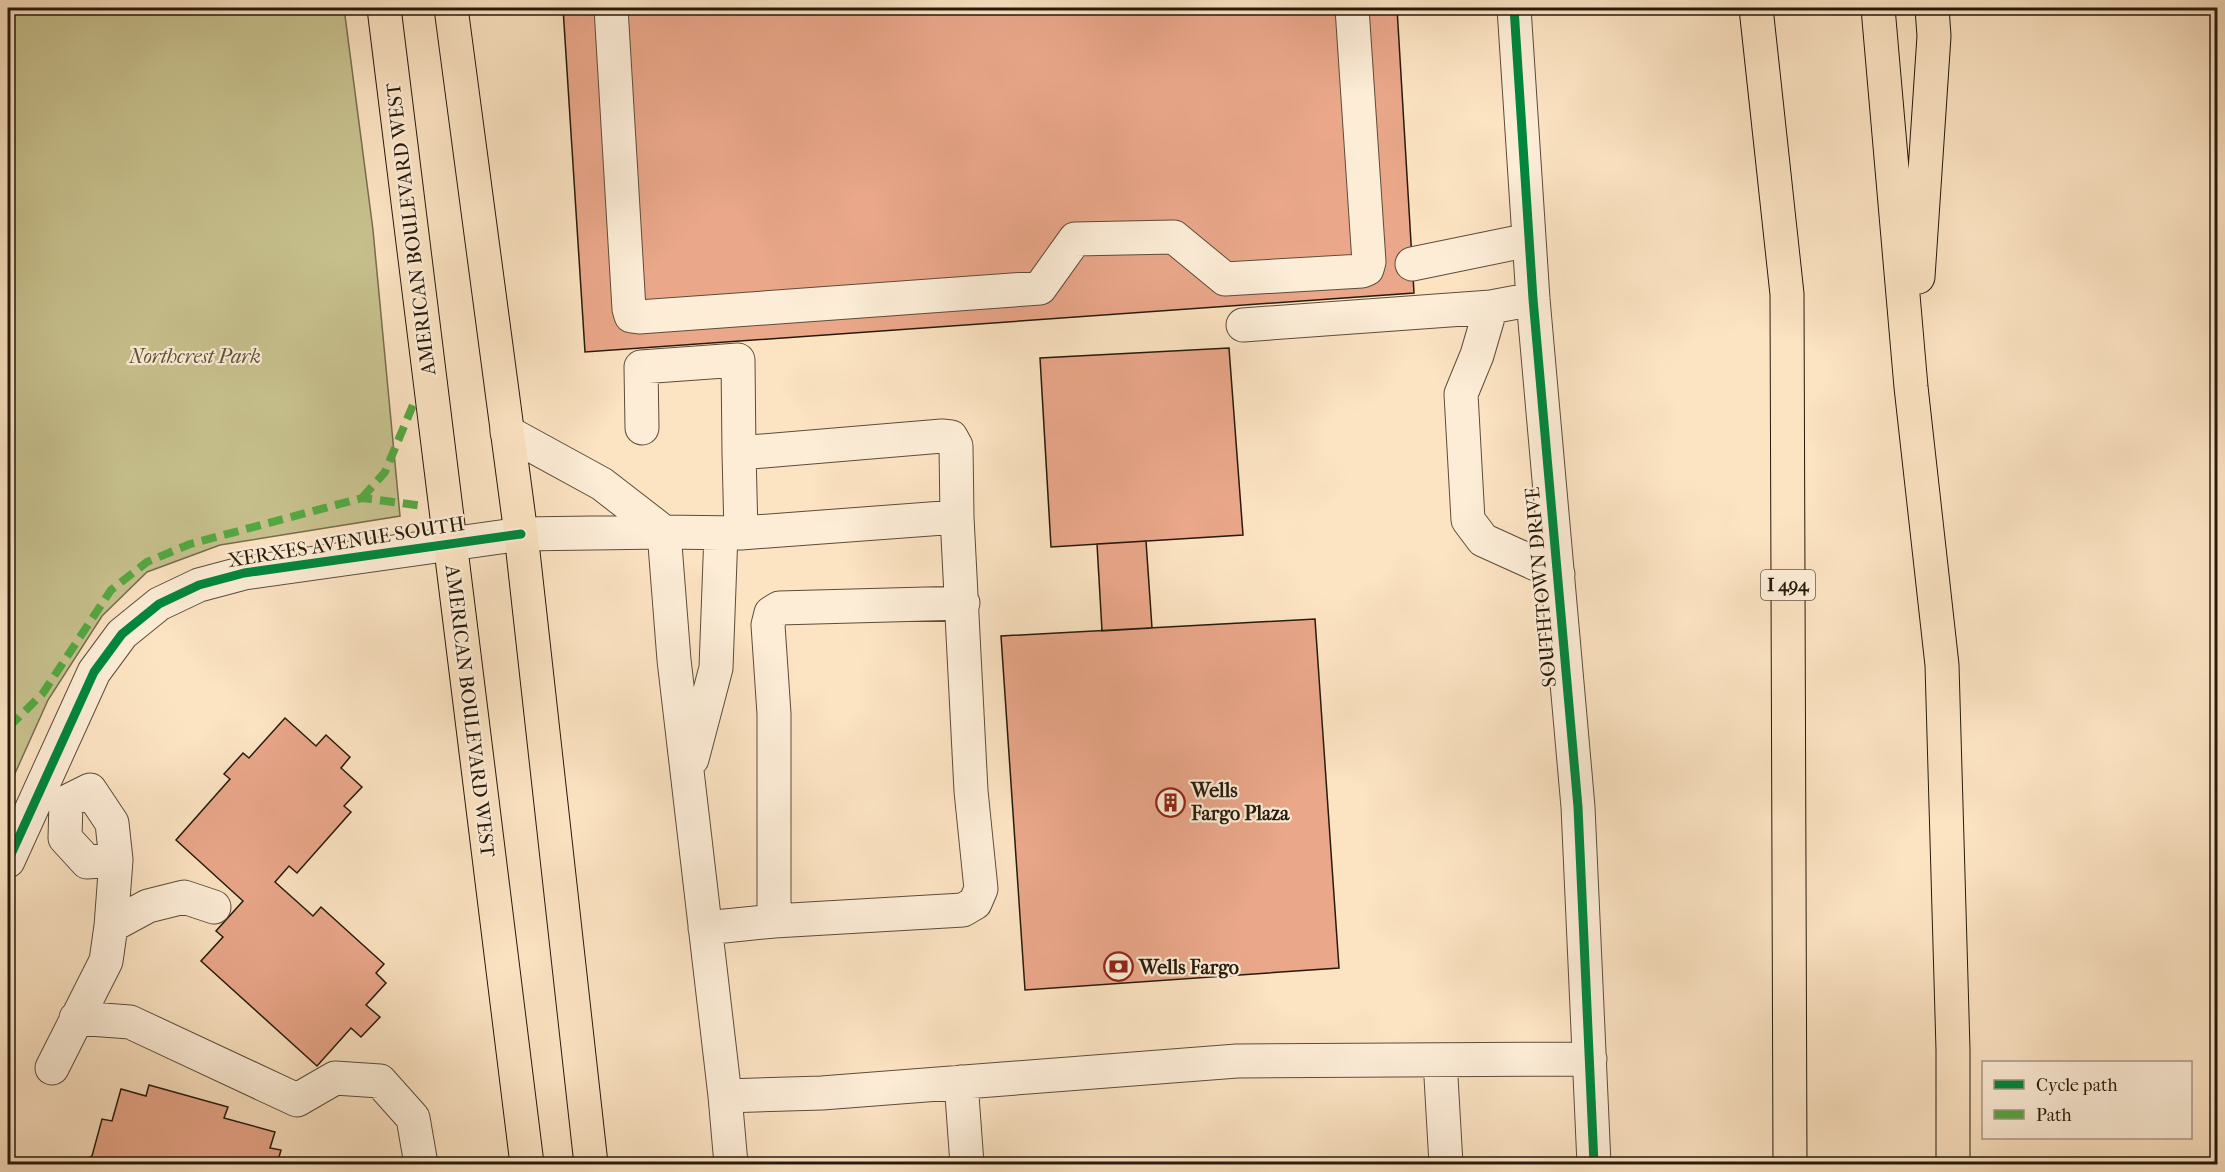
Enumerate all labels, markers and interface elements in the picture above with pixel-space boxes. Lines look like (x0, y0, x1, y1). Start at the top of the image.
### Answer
street label: AMERICAN BOULEVARD WEST (382, 81, 440, 378)
park label: Northcrest Park (128, 345, 261, 368)
street label: SOUTHTOWN DRIVE (1521, 486, 1561, 688)
street label: XERXES AVENUE SOUTH (226, 512, 466, 572)
street label: AMERICAN BOULEVARD WEST (441, 562, 499, 859)
road number: I 494 (1761, 570, 1815, 600)
place label: Wells Fargo Plaza (1190, 779, 1290, 825)
building icon: Wells Fargo Plaza (1154, 786, 1186, 818)
bank icon: Wells Fargo (1102, 951, 1134, 983)
place label: Wells Fargo (1138, 956, 1239, 979)
legend (1982, 1061, 2192, 1139)
text: Cycle path (2036, 1075, 2117, 1096)
text: Path (2036, 1105, 2072, 1126)

